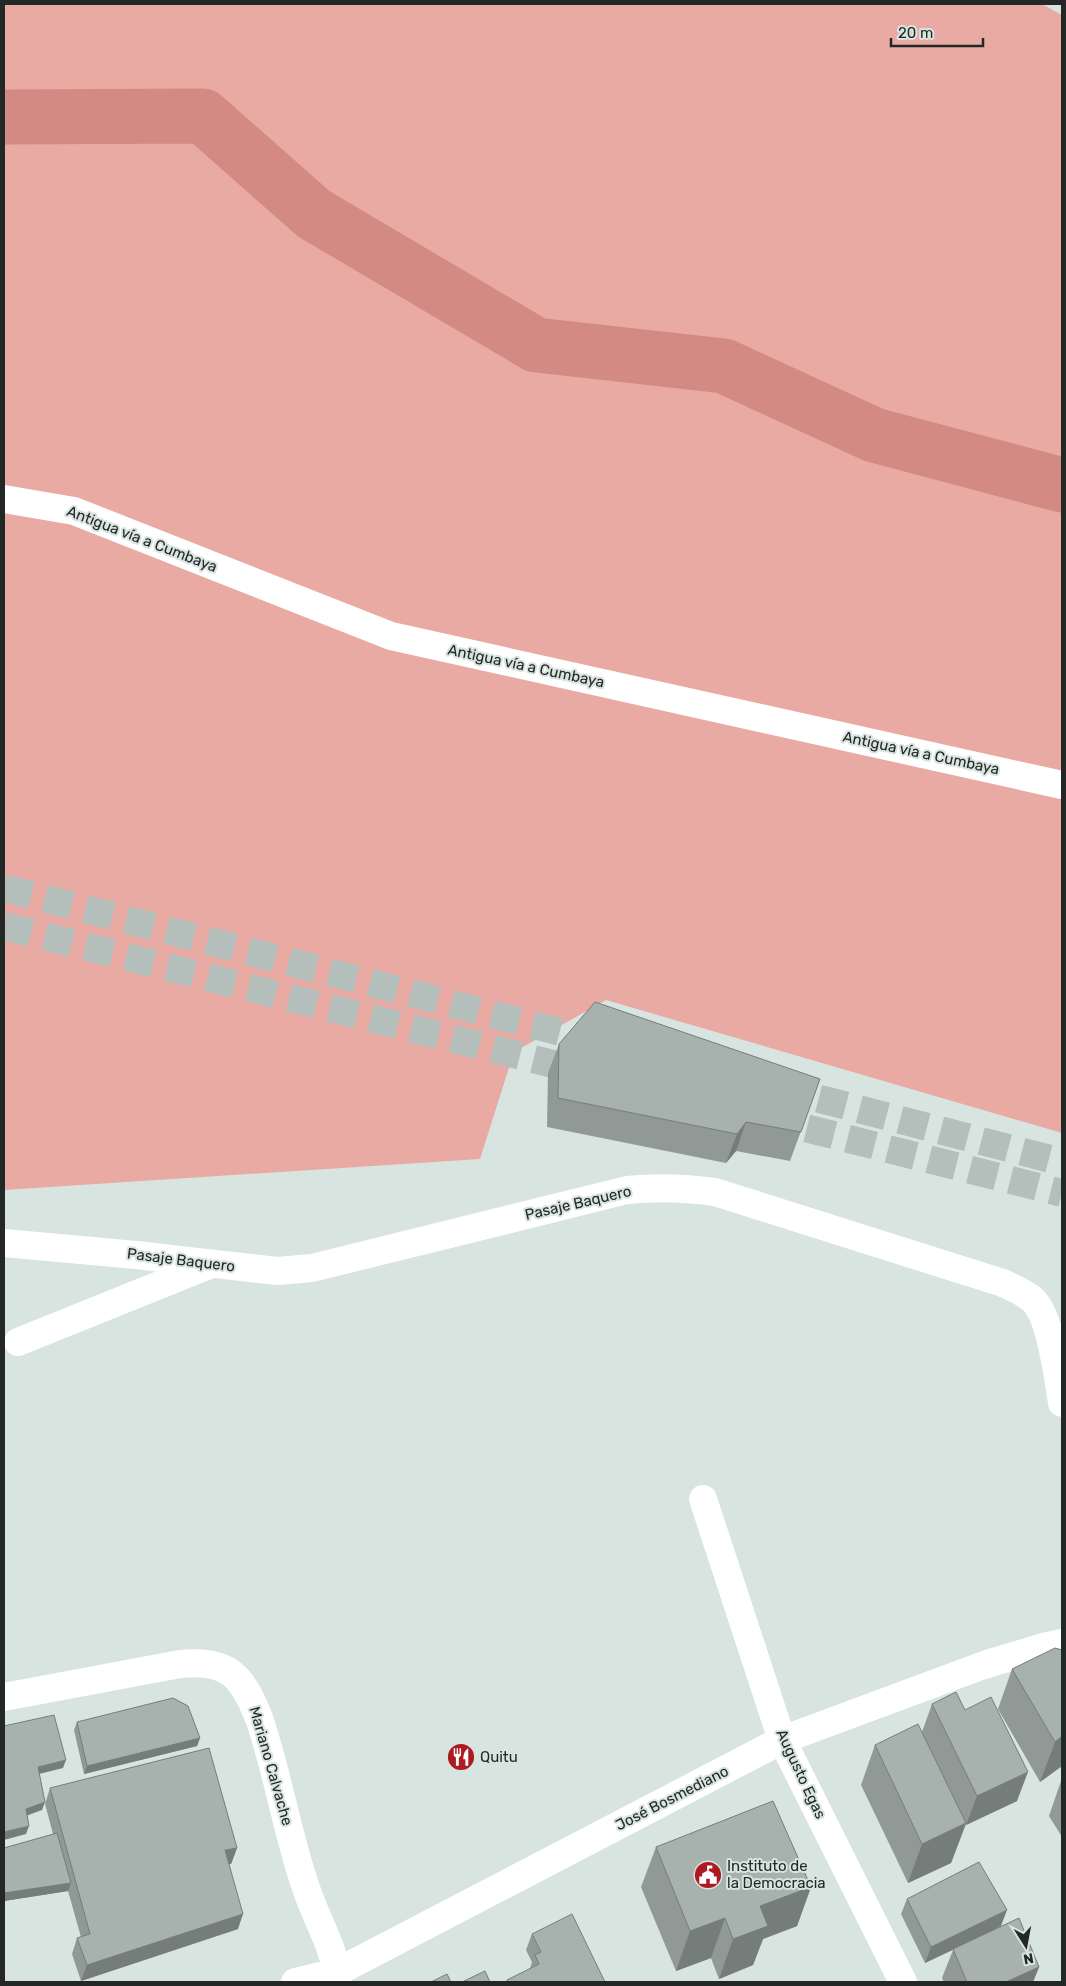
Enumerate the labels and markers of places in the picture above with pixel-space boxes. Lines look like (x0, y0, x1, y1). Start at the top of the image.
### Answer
restaurant icon: Quitu (446, 1742, 476, 1772)
place label: Quitu (480, 1748, 518, 1766)
place label: Instituto de la Democracia (727, 1857, 826, 1892)
public building icon: Instituto de la Democracia (693, 1860, 723, 1890)

